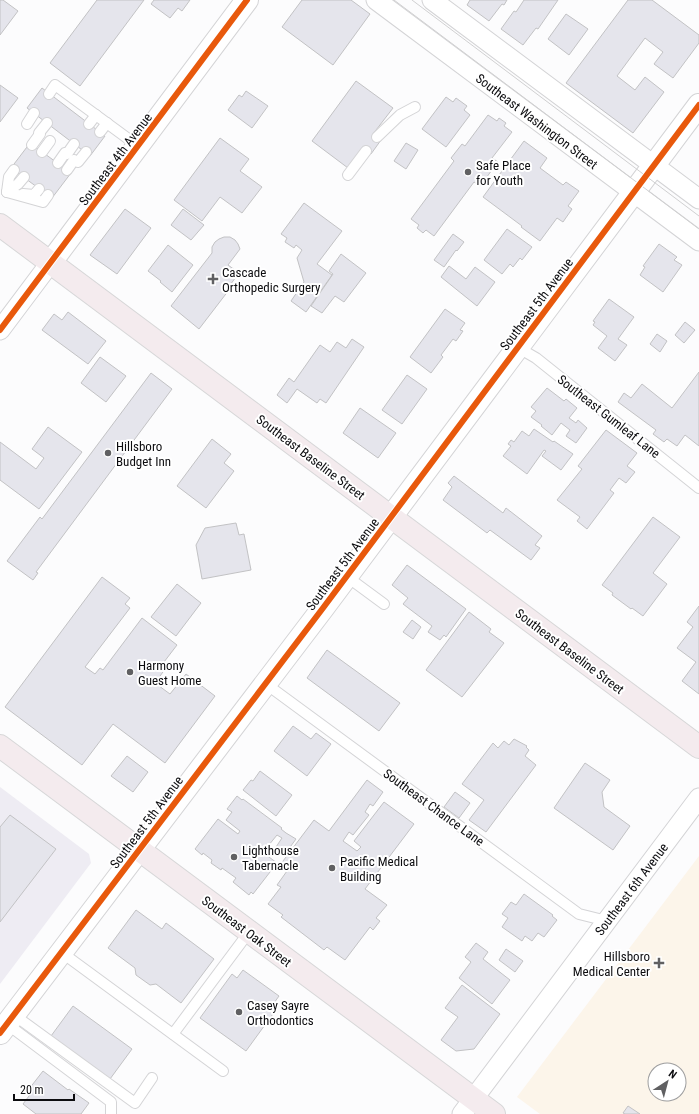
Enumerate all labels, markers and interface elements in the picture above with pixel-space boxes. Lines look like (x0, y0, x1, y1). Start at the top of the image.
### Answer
street label: Southeast Washington Street (473, 71, 601, 172)
street label: Southeast 4th Avenue (76, 110, 155, 208)
place label: Safe Place for Youth (476, 158, 531, 188)
marker: Safe Place for Youth (463, 167, 473, 177)
street label: Southeast 5th Avenue (497, 255, 576, 353)
place label: Cascade Orthopedic Surgery (222, 265, 321, 295)
marker: Cascade Orthopedic Surgery (207, 273, 219, 285)
street label: Southeast Gumleaf Lane (555, 372, 663, 461)
street label: Southeast Baseline Street (254, 412, 368, 503)
place label: Hillsboro Budget Inn (116, 439, 171, 469)
marker: Hillsboro Budget Inn (103, 448, 113, 458)
street label: Southeast 5th Avenue (303, 515, 382, 613)
street label: Southeast Baseline Street (513, 606, 627, 697)
place label: Harmony Guest Home (138, 658, 201, 688)
marker: Harmony Guest Home (125, 667, 135, 677)
street label: Southeast Chance Lane (380, 766, 487, 849)
street label: Southeast 5th Avenue (107, 773, 186, 871)
street label: Southeast 6th Avenue (592, 840, 671, 938)
place label: Lighthouse Tabernacle (242, 843, 299, 873)
marker: Lighthouse Tabernacle (229, 852, 239, 862)
place label: Pacific Medical Building (340, 854, 418, 884)
marker: Pacific Medical Building (327, 863, 337, 873)
street label: Southeast Oak Street (199, 893, 294, 970)
place label: Hillsboro Medical Center (573, 949, 650, 979)
marker: Hillsboro Medical Center (653, 957, 665, 969)
place label: Casey Sayre Orthodontics (247, 998, 314, 1028)
marker: Casey Sayre Orthodontics (234, 1007, 244, 1017)
north arrow (647, 1062, 687, 1102)
text: N (666, 1067, 679, 1082)
scale bar (14, 1076, 74, 1102)
text: 20 m (20, 1083, 44, 1097)

